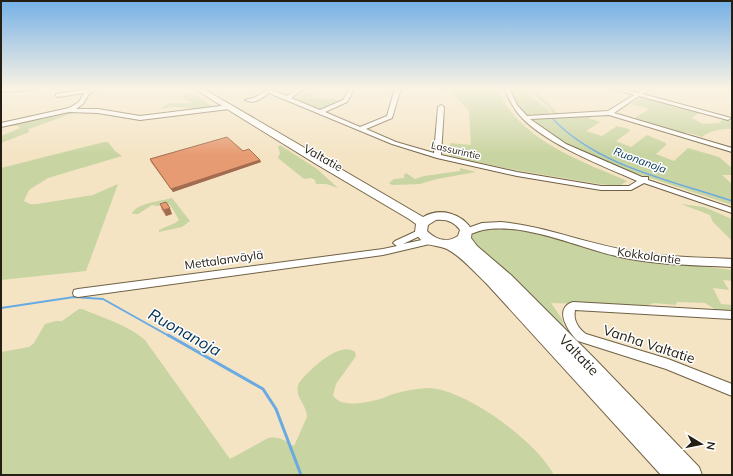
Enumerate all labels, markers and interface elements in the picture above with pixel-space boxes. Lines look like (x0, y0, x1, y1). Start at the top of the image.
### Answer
street label: Lassurintie (430, 138, 482, 162)
street label: Valtatie (301, 141, 346, 174)
water label: Ruonanoja (612, 144, 669, 176)
street label: Kokkolantie (616, 244, 682, 267)
street label: Mettalanväylä (184, 247, 264, 272)
water label: Ruonanoja (145, 304, 225, 360)
street label: Vanha Valtatie (601, 321, 697, 367)
street label: Valtatie (555, 331, 603, 379)
north arrow (681, 424, 721, 464)
text: N (703, 440, 718, 451)

